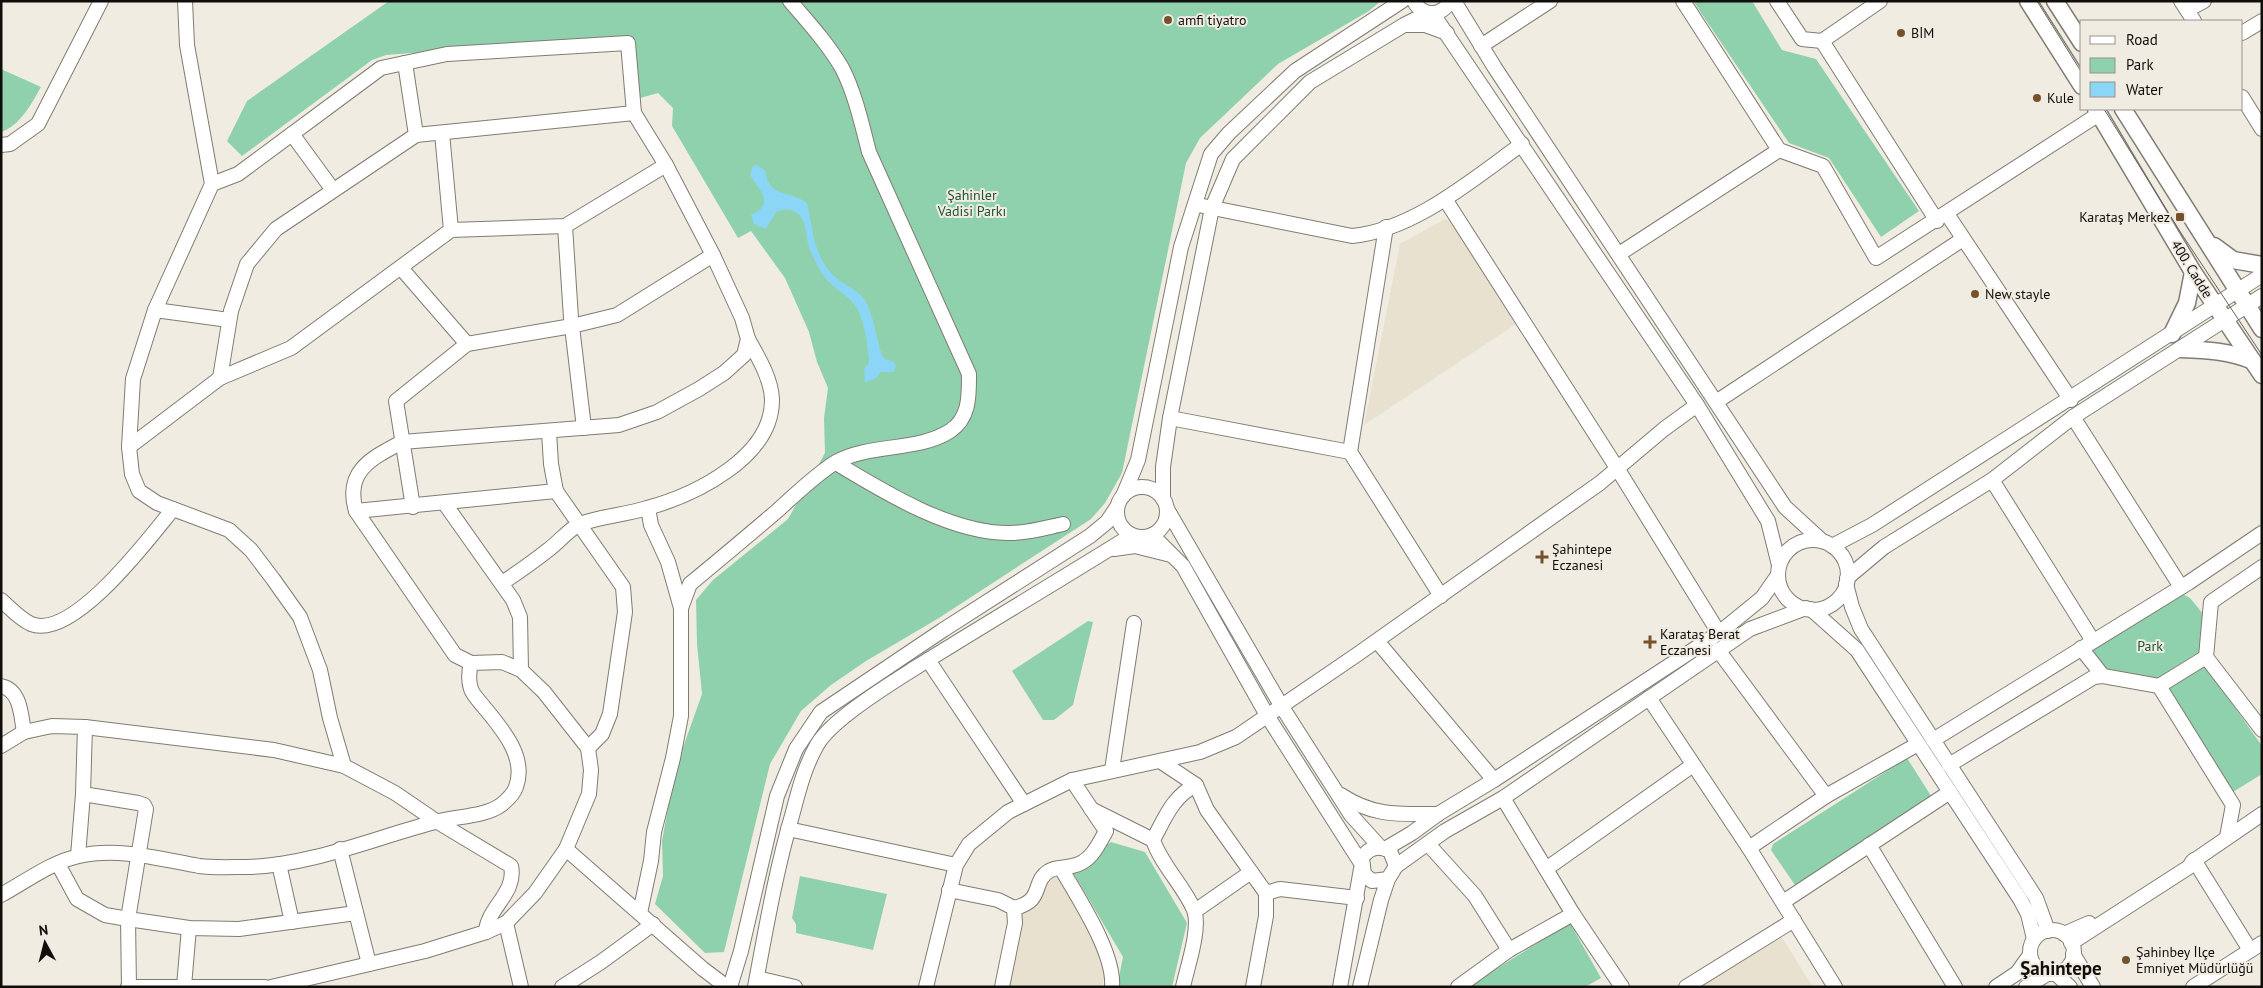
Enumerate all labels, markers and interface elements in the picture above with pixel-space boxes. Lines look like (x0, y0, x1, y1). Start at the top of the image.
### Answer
place label: amfi tiyatro (1178, 11, 1247, 29)
marker: amfi tiyatro (1162, 14, 1174, 26)
legend (2080, 20, 2243, 110)
place label: BİM (1911, 24, 1934, 42)
marker: BİM (1895, 27, 1907, 39)
text: Road (2126, 30, 2158, 49)
text: Park (2126, 55, 2154, 74)
text: Water (2126, 80, 2163, 99)
place label: Kule (2047, 89, 2074, 107)
marker: Kule (2031, 92, 2043, 104)
park label: Şahinler Vadisi Parkı (937, 186, 1006, 220)
place label: Karataş Merkez (2079, 208, 2170, 226)
marker: Karataş Merkez (2174, 211, 2186, 223)
street label: 400. Cadde (2167, 236, 2217, 302)
place label: New stayle (1985, 285, 2050, 303)
marker: New stayle (1969, 288, 1981, 300)
place label: Şahintepe Eczanesi (1552, 540, 1612, 574)
marker: Şahintepe Eczanesi (1536, 551, 1548, 563)
place label: Karataş Berat Eczanesi (1660, 625, 1740, 659)
marker: Karataş Berat Eczanesi (1644, 636, 1656, 648)
park label: Park (2137, 637, 2163, 655)
north arrow (20, 918, 70, 968)
text: N (38, 921, 49, 940)
place label: Şahinbey İlçe Emniyet Müdürlüğü (2136, 943, 2253, 977)
marker: Şahinbey İlçe Emniyet Müdürlüğü (2120, 954, 2132, 966)
district label: Şahintepe (2020, 956, 2102, 980)

